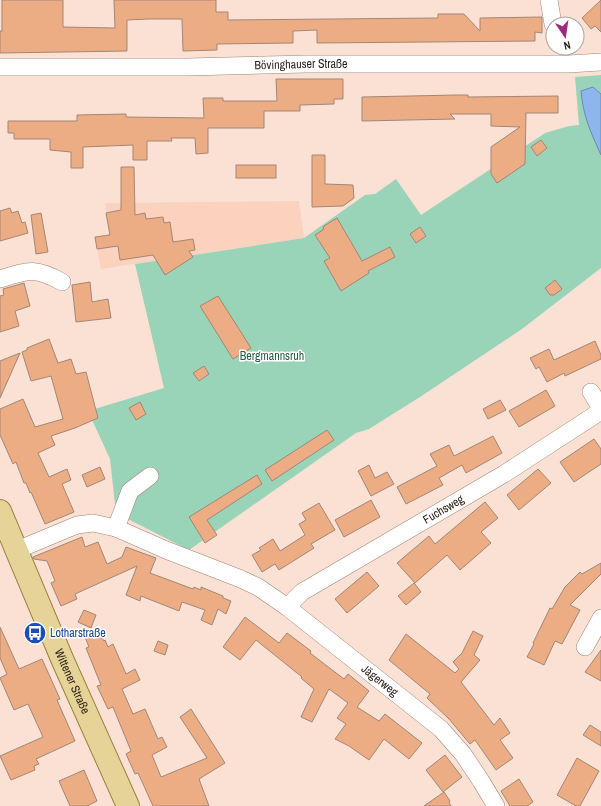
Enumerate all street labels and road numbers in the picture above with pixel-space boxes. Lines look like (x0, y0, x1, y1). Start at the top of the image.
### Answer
street label: Bövinghauser Straße (254, 56, 348, 73)
street label: Fuchsweg (420, 491, 467, 528)
street label: Wittener Straße (51, 646, 94, 716)
street label: Jägerweg (358, 661, 402, 700)

